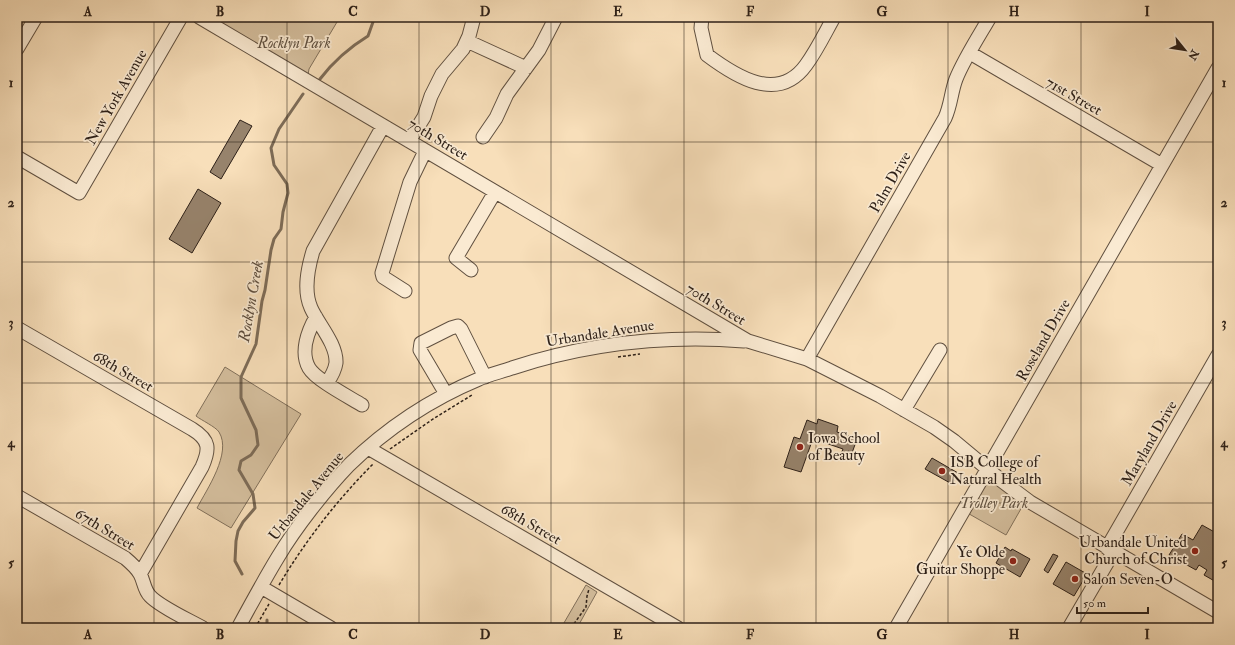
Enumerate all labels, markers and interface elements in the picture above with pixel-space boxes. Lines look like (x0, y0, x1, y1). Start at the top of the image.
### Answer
text: A (83, 4, 93, 20)
text: B (216, 4, 224, 20)
text: C (348, 4, 358, 20)
text: D (480, 4, 491, 20)
text: E (613, 4, 623, 20)
text: F (746, 4, 755, 20)
text: G (877, 4, 888, 20)
text: H (1009, 4, 1020, 20)
text: I (1144, 4, 1150, 20)
north arrow (1165, 30, 1205, 70)
park label: Rocklyn Park (256, 34, 331, 53)
street label: New York Avenue (81, 46, 151, 148)
text: N (1185, 46, 1202, 63)
street label: 71st Street (1042, 73, 1105, 120)
text: 1 (9, 75, 14, 91)
text: 1 (1222, 75, 1227, 91)
street label: 70th Street (404, 114, 471, 165)
street label: Palm Drive (865, 148, 916, 216)
text: 2 (8, 195, 15, 211)
text: 2 (1221, 195, 1228, 211)
water label: Rocklyn Creek (234, 258, 268, 345)
street label: 70th Street (682, 279, 749, 330)
street label: Roseland Drive (1012, 296, 1075, 385)
text: 3 (9, 315, 14, 331)
text: 3 (1222, 315, 1227, 331)
street label: Urbandale Avenue (545, 316, 656, 351)
street label: 68th Street (89, 347, 156, 396)
street label: Maryland Drive (1117, 397, 1181, 489)
place label: Iowa School of Beauty (808, 429, 880, 465)
text: 4 (6, 435, 15, 451)
text: 4 (1219, 435, 1228, 451)
marker: Iowa School of Beauty (795, 442, 805, 452)
street label: Urbandale Avenue (265, 448, 348, 545)
place label: ISB College of Natural Health (950, 453, 1042, 489)
marker: ISB College of Natural Health (937, 466, 947, 476)
park label: Trolley Park (960, 494, 1028, 513)
street label: 68th Street (497, 500, 564, 549)
street label: 67th Street (71, 504, 138, 555)
place label: Urbandale United Church of Christ (1079, 533, 1188, 569)
place label: Ye Olde Guitar Shoppe (916, 543, 1005, 580)
marker: Urbandale United Church of Christ (1190, 546, 1200, 556)
text: 5 (8, 555, 14, 571)
text: 5 (1221, 555, 1227, 571)
marker: Ye Olde Guitar Shoppe (1008, 556, 1018, 566)
place label: Salon Seven-O (1083, 570, 1173, 589)
marker: Salon Seven-O (1070, 574, 1080, 584)
scale bar (1077, 589, 1148, 615)
text: 50 m (1083, 596, 1107, 611)
text: A (83, 627, 93, 643)
text: B (216, 627, 224, 643)
text: C (348, 627, 358, 643)
text: D (480, 627, 491, 643)
text: E (613, 627, 623, 643)
text: F (746, 627, 755, 643)
text: G (877, 627, 888, 643)
text: H (1009, 627, 1020, 643)
text: I (1144, 627, 1150, 643)

